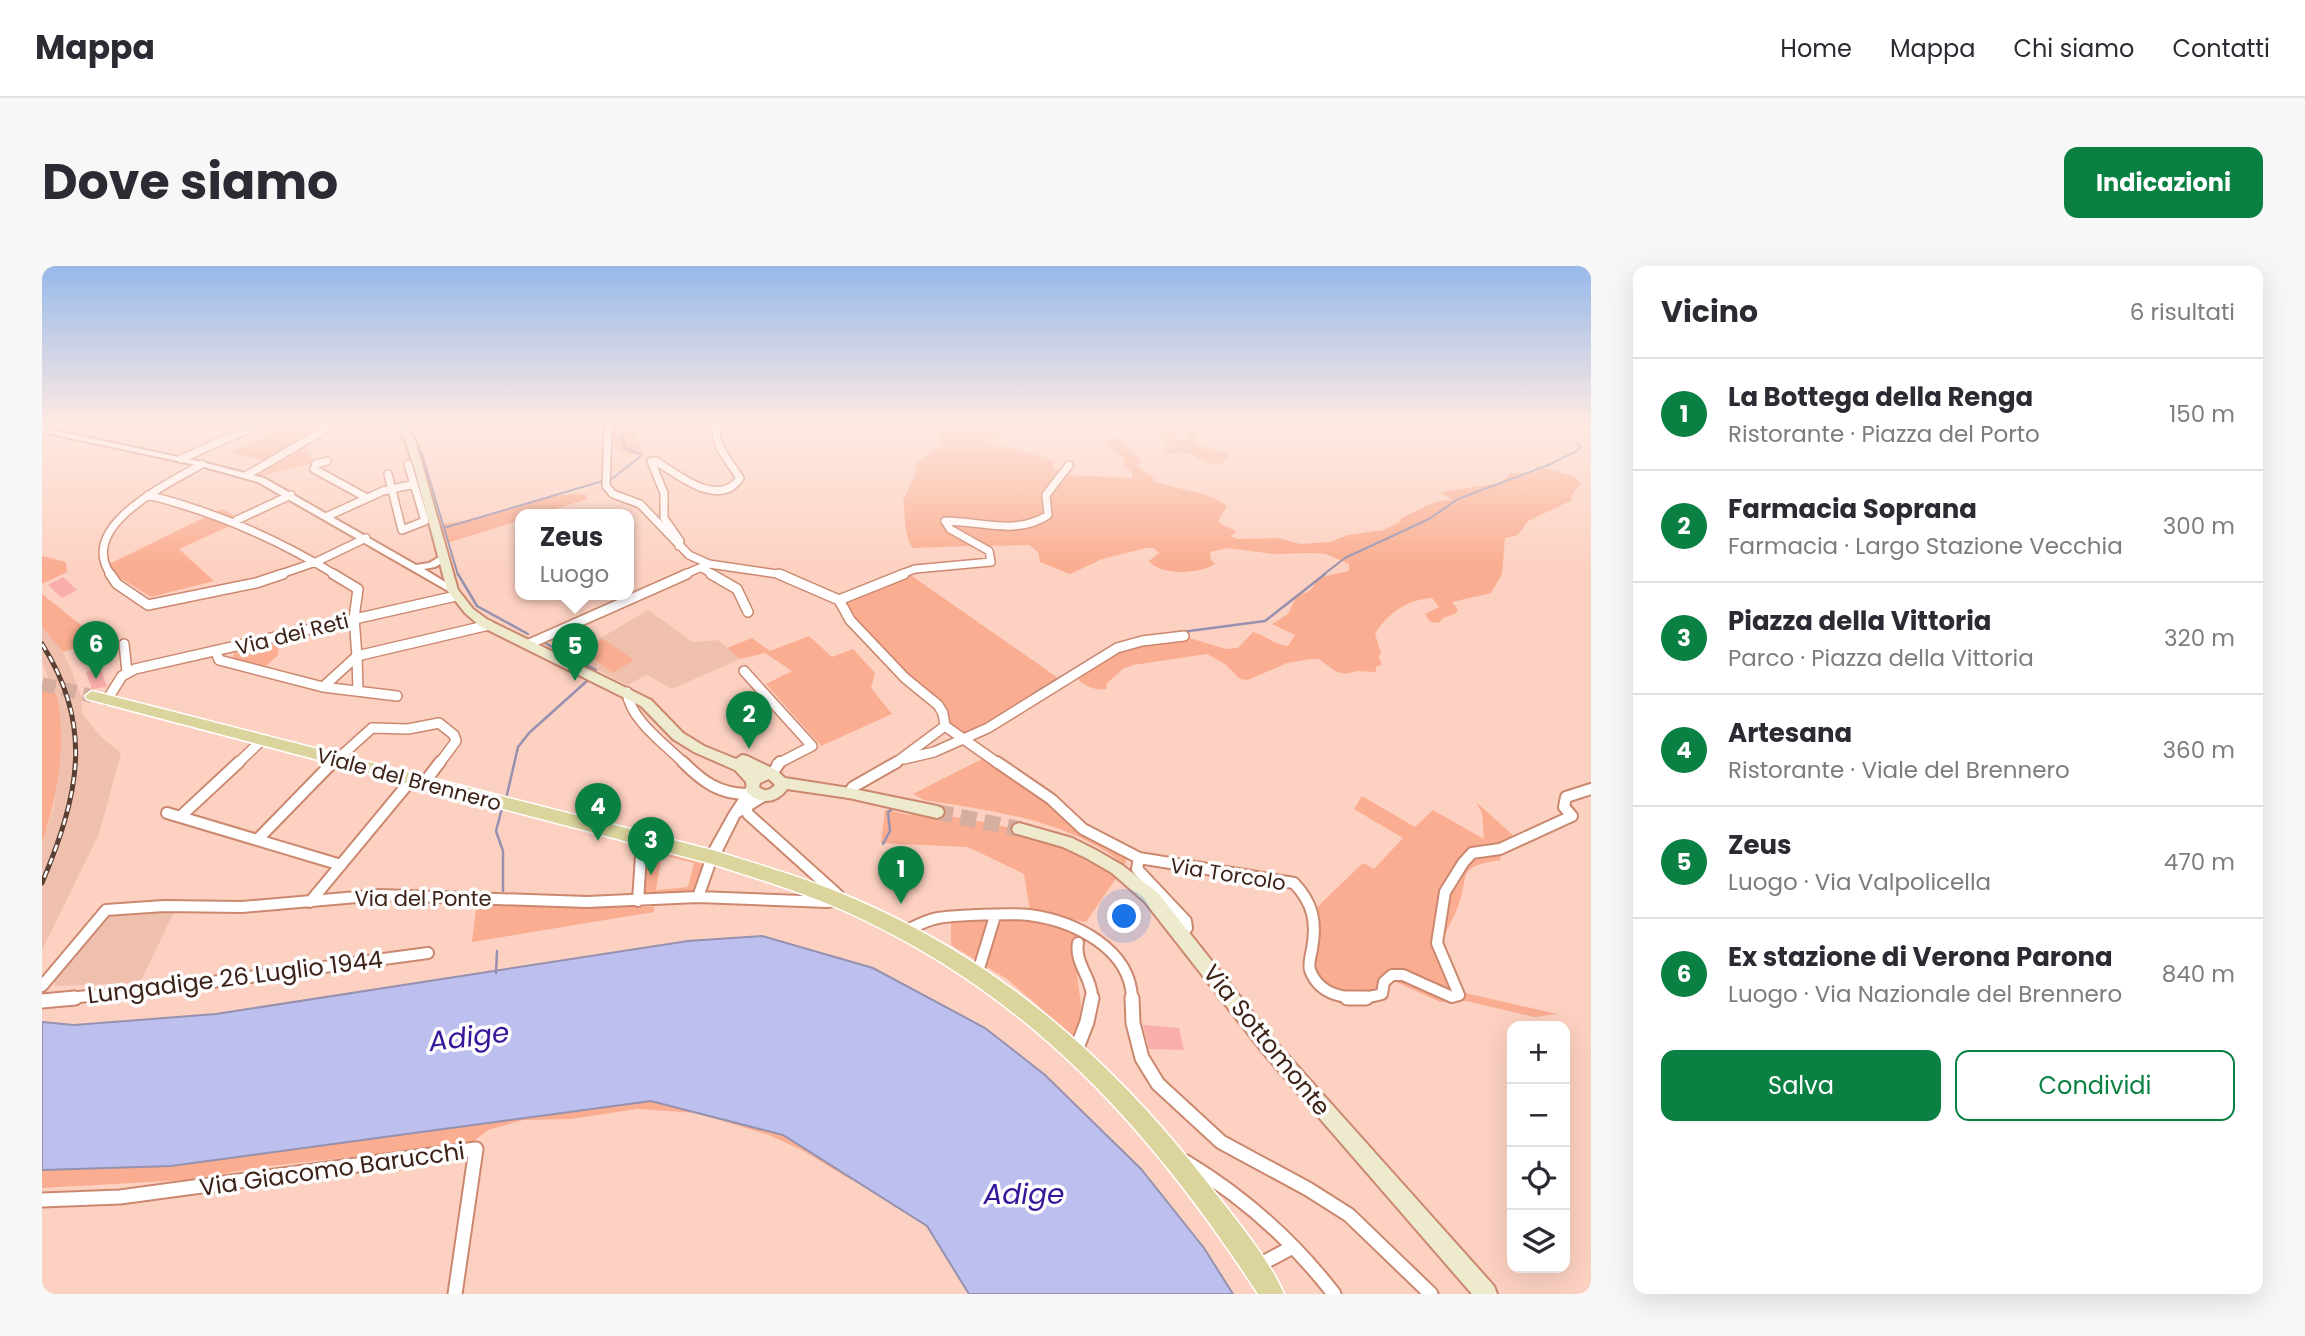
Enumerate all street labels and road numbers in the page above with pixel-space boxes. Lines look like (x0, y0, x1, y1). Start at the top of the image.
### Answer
street label: Via dei Reti (232, 606, 352, 662)
street label: Viale del Brennero (313, 740, 505, 818)
street label: Via Torcolo (1168, 851, 1288, 897)
street label: Via del Ponte (355, 884, 491, 913)
street label: Lungadige 26 Luglio 1944 (86, 943, 384, 1011)
street label: Via Sottomonte (1196, 957, 1338, 1123)
street label: Via Giacomo Barucchi (197, 1134, 467, 1204)

